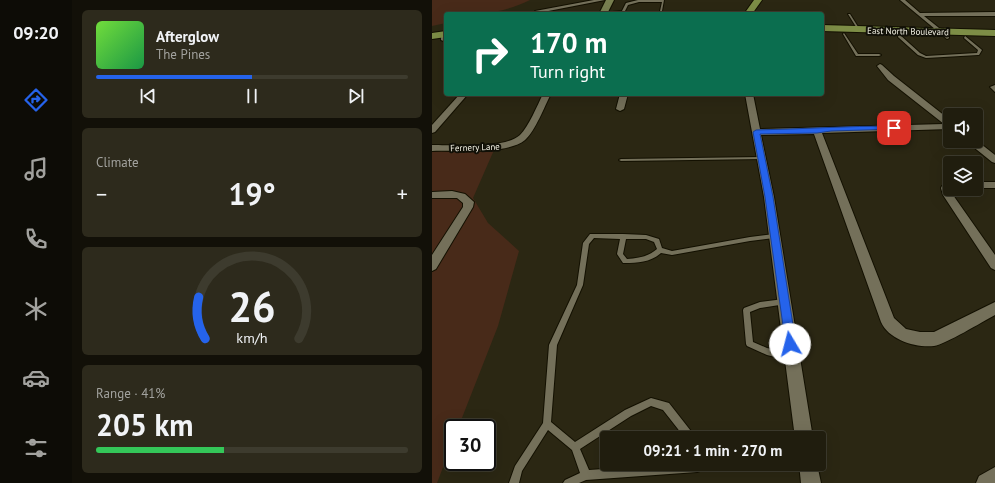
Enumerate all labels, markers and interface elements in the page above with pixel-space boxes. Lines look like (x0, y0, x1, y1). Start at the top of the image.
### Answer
text: 09:20 (13, 21, 59, 44)
text: 170 m (530, 24, 607, 61)
street label: East North Boulevard (867, 25, 949, 37)
text: Afterglow (156, 27, 219, 46)
icon: right (464, 28, 516, 80)
text: The Pines (156, 46, 210, 63)
text: Turn right (530, 60, 605, 83)
icon: previous (137, 85, 159, 107)
icon: pause (241, 85, 263, 107)
icon: next (345, 85, 367, 107)
icon: directions (22, 86, 50, 114)
map controls (943, 108, 983, 196)
button: sound (943, 108, 983, 148)
pin (877, 111, 911, 145)
icon: arrive (883, 117, 905, 139)
street label: Fernery Lane (450, 141, 500, 153)
text: Climate (96, 154, 139, 171)
icon: music (22, 155, 50, 183)
button: layers (943, 156, 983, 196)
text: 19° (228, 174, 276, 213)
text: − (96, 180, 107, 208)
text: + (397, 180, 408, 208)
icon: phone (22, 225, 50, 253)
text: 26 (228, 279, 276, 332)
icon: climate (22, 295, 50, 323)
position arrow (769, 323, 811, 365)
text: km/h (236, 327, 268, 346)
icon: car (22, 364, 50, 392)
text: Range · 41% (96, 385, 165, 402)
text: 205 km (96, 405, 194, 444)
speed limit sign: 30 (444, 419, 496, 471)
icon: filters (22, 434, 50, 462)
text: 09:21 · 1 min · 270 m (644, 441, 782, 460)

